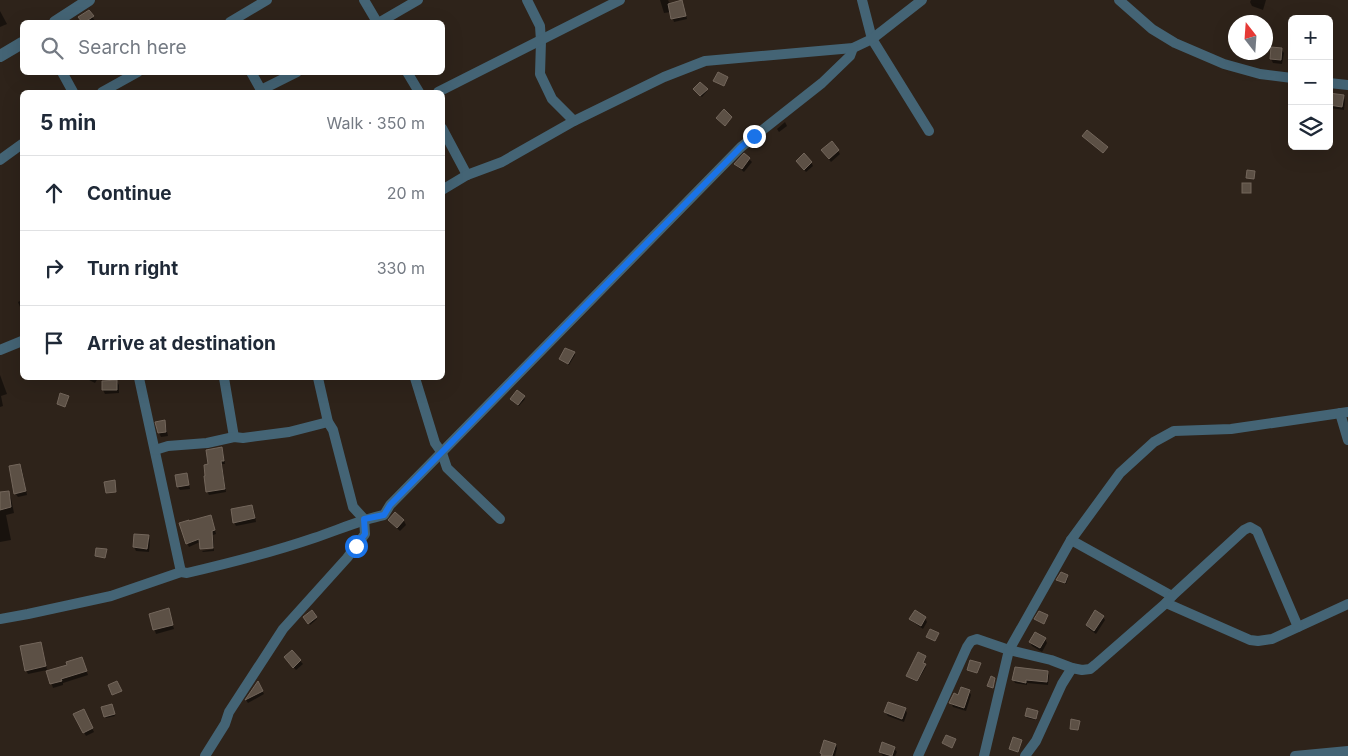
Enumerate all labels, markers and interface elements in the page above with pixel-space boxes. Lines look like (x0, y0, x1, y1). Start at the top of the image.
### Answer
north arrow (1228, 15, 1273, 60)
map controls (1288, 15, 1333, 150)
button: + (1288, 15, 1333, 60)
search box (20, 20, 445, 75)
icon: search (38, 34, 66, 62)
text: Search here (78, 36, 187, 59)
button: − (1288, 60, 1333, 105)
button: layers (1288, 105, 1333, 150)
text: 5 min (40, 110, 96, 135)
text: Walk · 350 m (327, 113, 425, 133)
route end (743, 125, 766, 148)
icon: ahead (40, 179, 68, 207)
text: Continue (87, 182, 172, 205)
text: 20 m (387, 183, 425, 203)
icon: right (40, 254, 68, 282)
text: Turn right (87, 257, 178, 280)
text: 330 m (377, 258, 425, 278)
icon: arrive (40, 329, 68, 357)
text: Arrive at destination (87, 332, 276, 355)
route start (345, 535, 368, 558)

